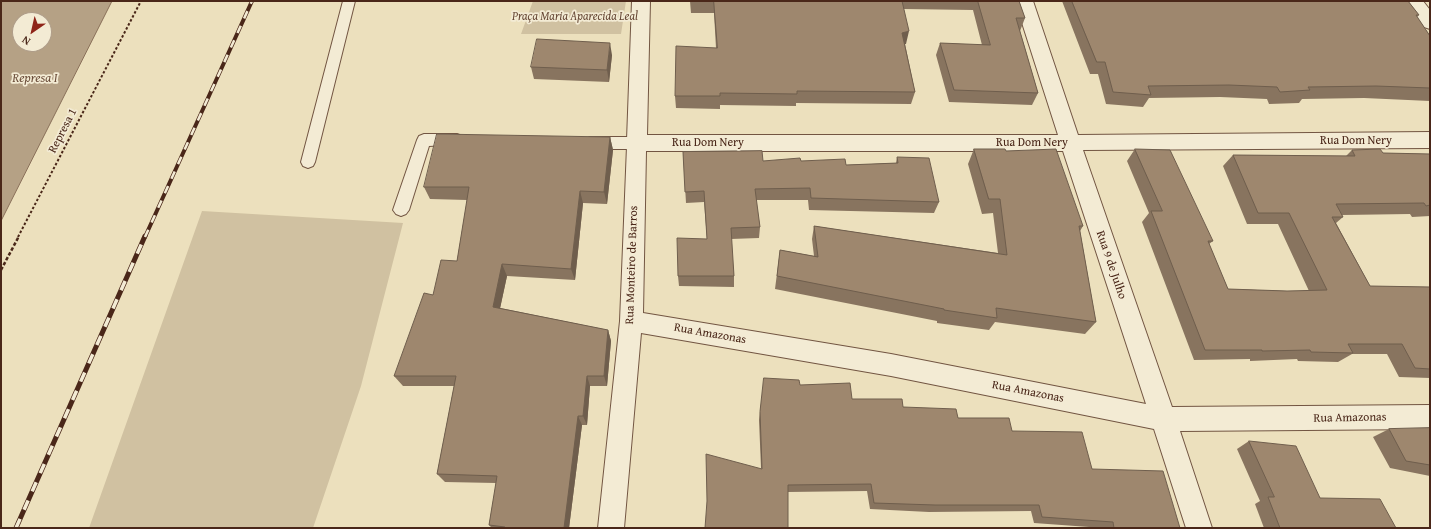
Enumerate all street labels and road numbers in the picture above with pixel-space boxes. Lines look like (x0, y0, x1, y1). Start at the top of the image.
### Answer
street label: Represa 1 (46, 106, 80, 156)
street label: Rua Dom Nery (1320, 134, 1392, 148)
street label: Rua Dom Nery (672, 136, 744, 150)
street label: Rua Dom Nery (996, 136, 1068, 150)
street label: Rua Monteiro de Barros (623, 205, 641, 325)
street label: Rua 9 de Julho (1093, 229, 1129, 301)
street label: Rua Amazonas (673, 321, 747, 347)
street label: Rua Amazonas (991, 378, 1065, 406)
street label: Rua Amazonas (1313, 410, 1387, 426)

